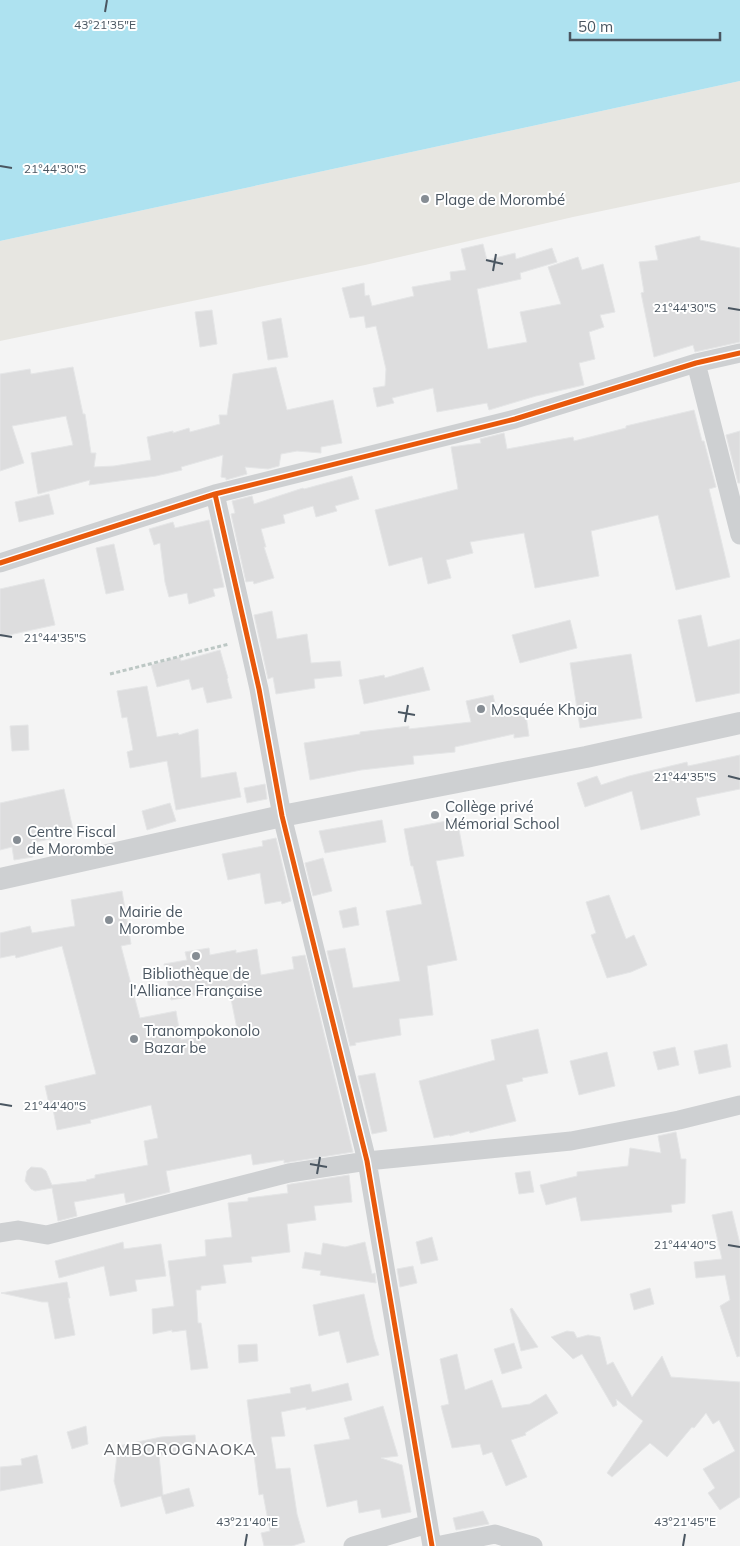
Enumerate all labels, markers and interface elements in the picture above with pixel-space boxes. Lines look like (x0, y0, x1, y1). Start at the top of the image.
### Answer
scale bar (570, 10, 720, 42)
text: 43°21'35"E (74, 17, 136, 32)
text: 50 m (578, 17, 613, 36)
text: 21°44'30"S (24, 161, 86, 176)
place label: Plage de Morombé (435, 190, 565, 209)
marker: Plage de Morombé (419, 193, 431, 205)
text: 21°44'30"S (654, 300, 716, 315)
text: 21°44'35"S (24, 630, 86, 645)
place label: Mosquée Khoja (491, 700, 597, 719)
marker: Mosquée Khoja (475, 703, 487, 715)
text: 21°44'35"S (654, 769, 716, 784)
place label: Collège privé Mémorial School (445, 797, 560, 833)
marker: Collège privé Mémorial School (429, 809, 441, 821)
place label: Centre Fiscal de Morombe (27, 822, 116, 858)
marker: Centre Fiscal de Morombe (11, 834, 23, 846)
place label: Mairie de Morombe (119, 902, 185, 938)
marker: Mairie de Morombe (103, 914, 115, 926)
marker: Bibliothèque de l'Alliance Française (190, 950, 202, 962)
place label: Bibliothèque de l'Alliance Française (130, 964, 262, 1000)
place label: Tranompokonolo Bazar be (144, 1021, 260, 1057)
marker: Tranompokonolo Bazar be (128, 1033, 140, 1045)
text: 21°44'40"S (24, 1098, 86, 1113)
text: 21°44'40"S (654, 1237, 716, 1252)
district label: AMBOROGNAOKA (103, 1439, 257, 1459)
text: 43°21'40"E (216, 1514, 278, 1529)
text: 43°21'45"E (654, 1514, 716, 1529)

